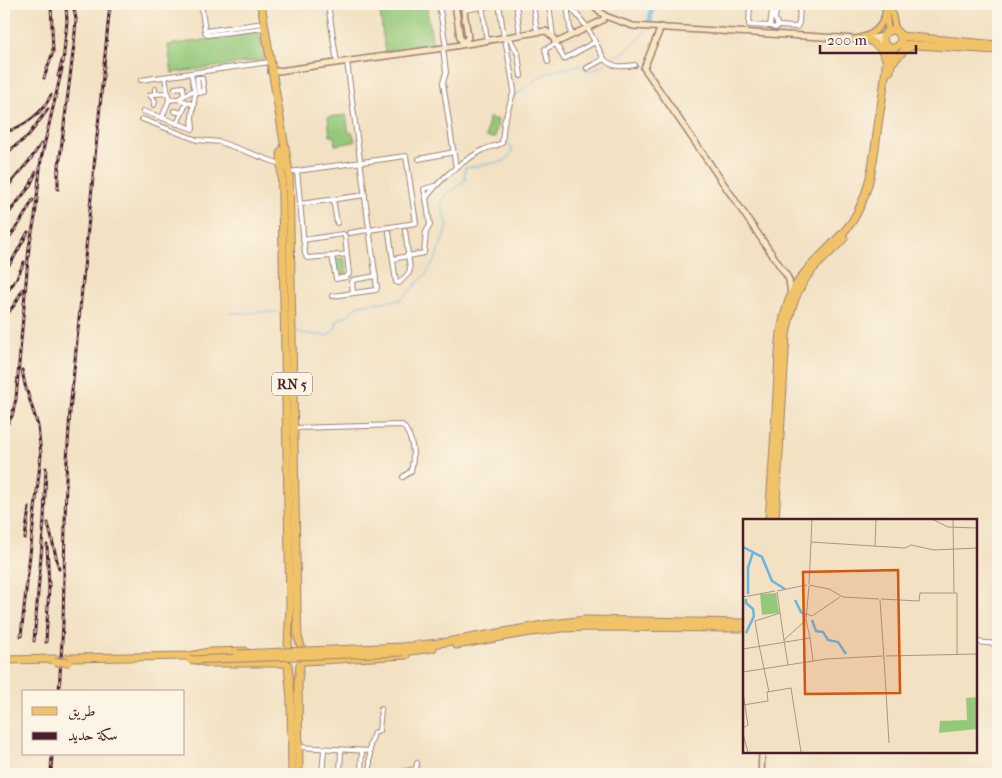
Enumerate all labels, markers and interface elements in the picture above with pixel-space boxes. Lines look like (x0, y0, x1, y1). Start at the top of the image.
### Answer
scale bar (820, 22, 916, 54)
text: 200 m (827, 31, 867, 49)
road number: RN 5 (272, 372, 312, 396)
inset map (743, 519, 977, 753)
legend (22, 690, 185, 756)
text: طريق (68, 702, 95, 721)
text: سكة حديد (68, 726, 118, 744)

